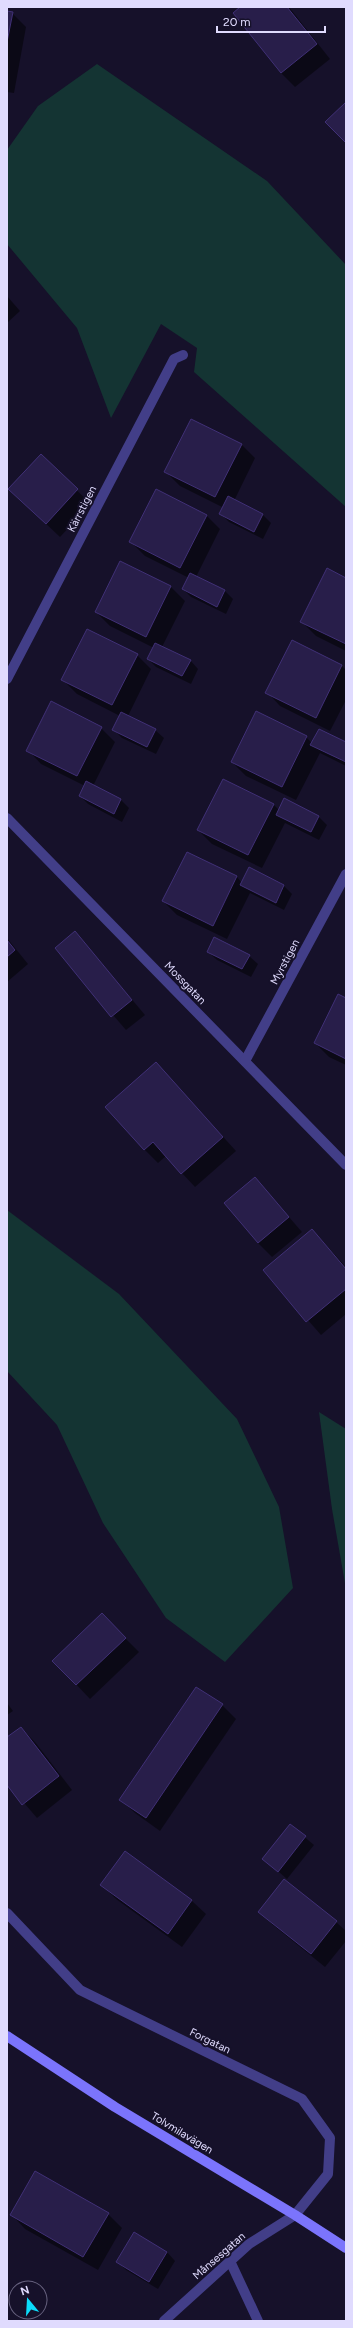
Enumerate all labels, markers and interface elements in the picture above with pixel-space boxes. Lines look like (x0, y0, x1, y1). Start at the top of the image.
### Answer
scale bar (217, 8, 325, 34)
text: 20 m (223, 15, 251, 29)
street label: Kärrstigen (65, 484, 99, 534)
street label: Myrstigen (268, 937, 302, 987)
street label: Mossgatan (162, 959, 208, 1007)
street label: Forgatan (187, 2026, 233, 2056)
street label: Tolvmilavägen (149, 2109, 215, 2157)
street label: Månsesgatan (190, 2230, 248, 2282)
north arrow (8, 2280, 48, 2320)
text: N (19, 2283, 31, 2298)

